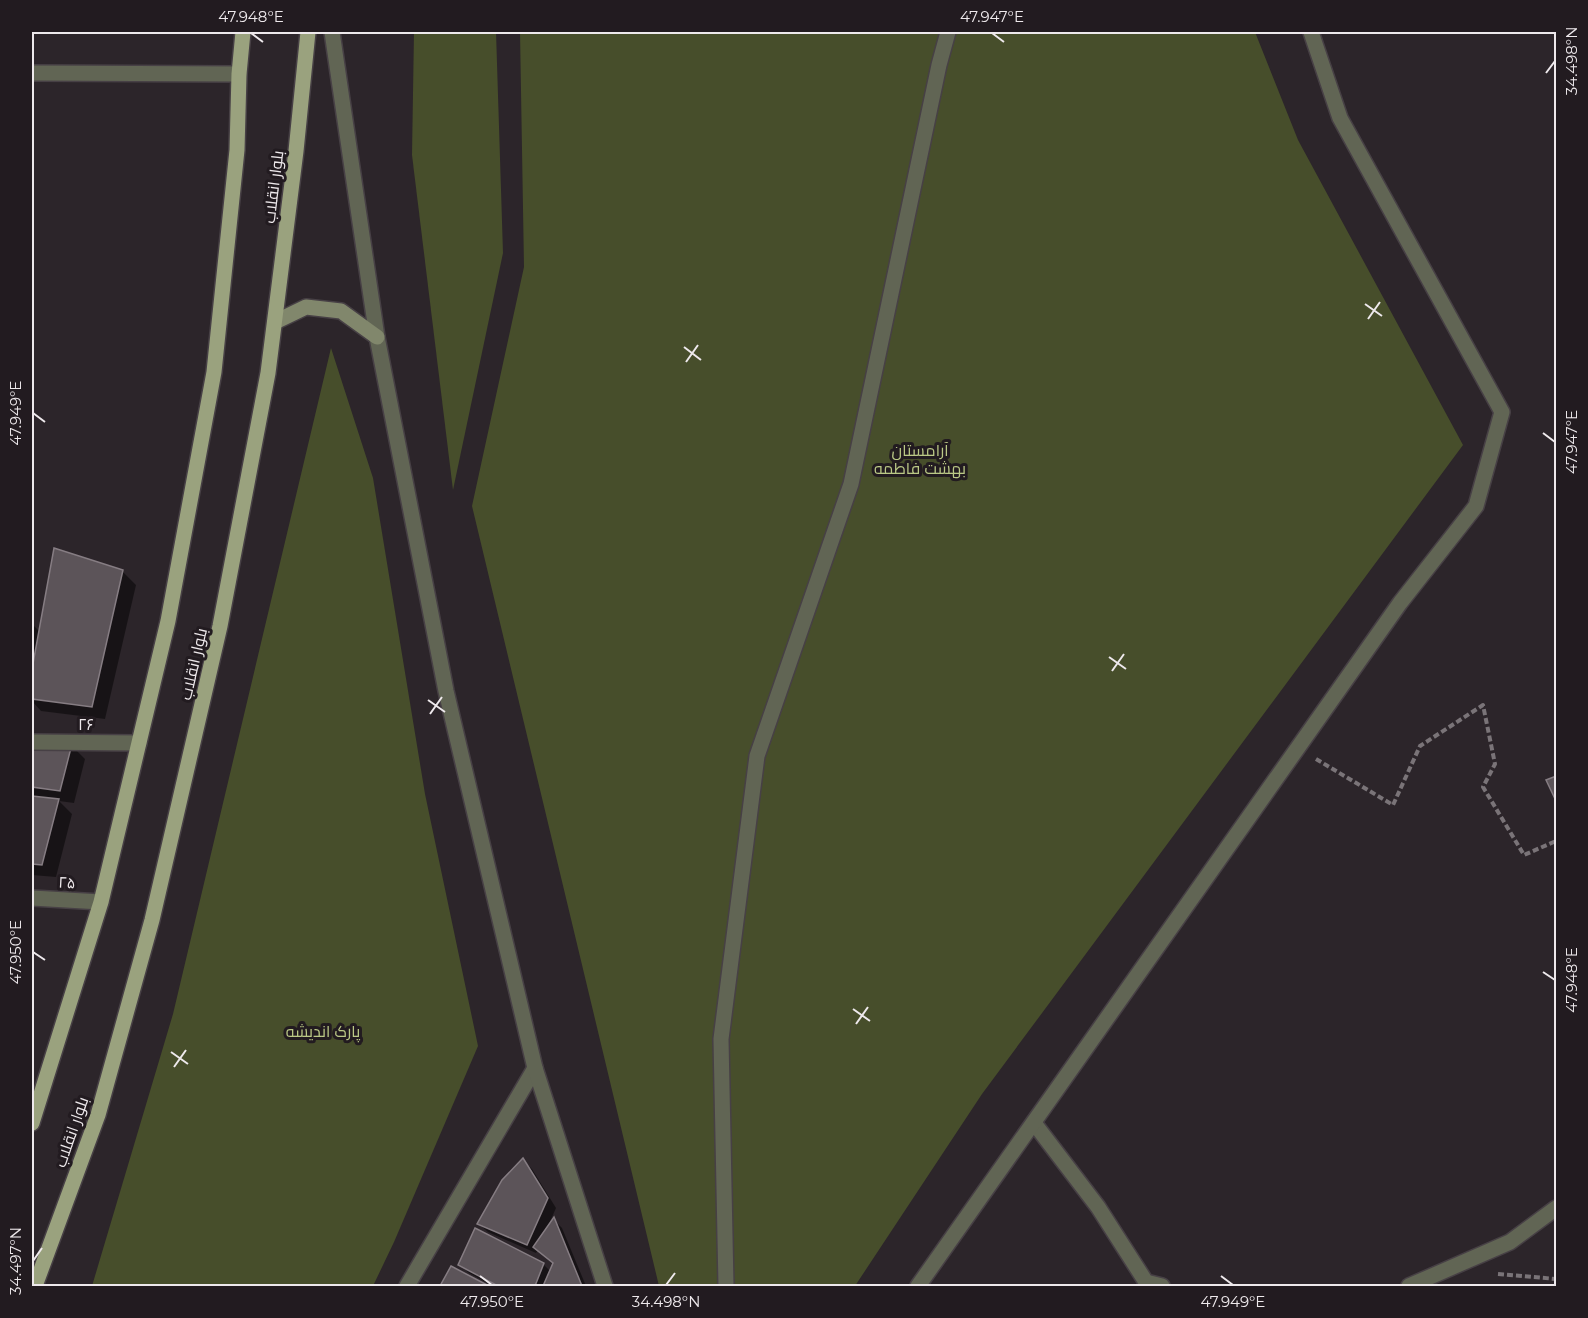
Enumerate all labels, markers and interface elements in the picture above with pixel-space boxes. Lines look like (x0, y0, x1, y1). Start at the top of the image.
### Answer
text: 47.948°E (218, 7, 284, 26)
text: 47.947°E (960, 7, 1024, 26)
text: 34.498°N (1562, 27, 1581, 95)
street label: بلوار انقلاب (260, 150, 287, 225)
text: 47.949°E (6, 381, 25, 445)
text: 47.947°E (1562, 410, 1581, 474)
park label: آرامستان بهشت فاطمه (874, 441, 966, 479)
street label: بلوار انقلاب (176, 626, 211, 702)
street label: ۲۶ (78, 715, 94, 734)
street label: ۲۵ (58, 873, 76, 892)
text: 47.950°E (6, 920, 25, 984)
text: 47.948°E (1562, 947, 1581, 1013)
park label: پارک اندیشه (286, 1022, 361, 1043)
street label: بلوار انقلاب (51, 1094, 92, 1170)
text: 34.497°N (6, 1227, 25, 1295)
text: 47.950°E (460, 1292, 524, 1311)
text: 34.498°N (632, 1292, 700, 1311)
text: 47.949°E (1201, 1292, 1265, 1311)

